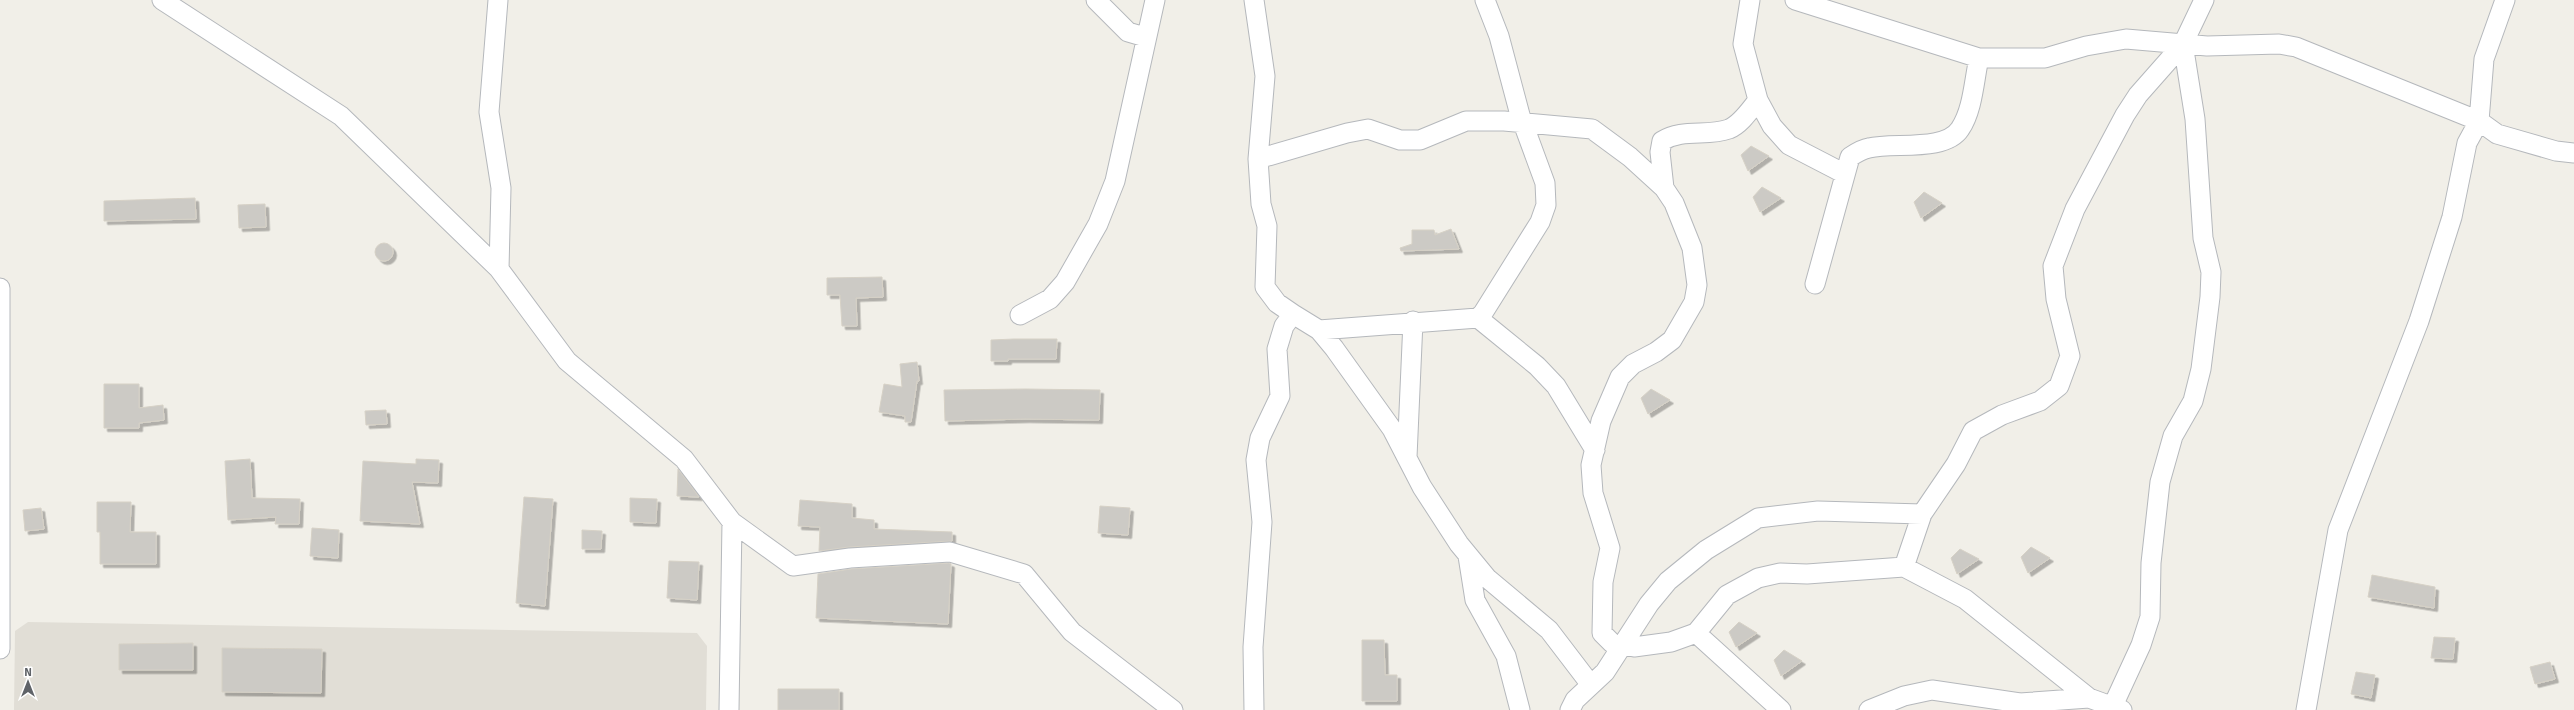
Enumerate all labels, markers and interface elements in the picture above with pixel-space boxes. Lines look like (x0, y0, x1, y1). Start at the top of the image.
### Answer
north arrow (8, 662, 48, 702)
text: N (24, 666, 32, 679)

